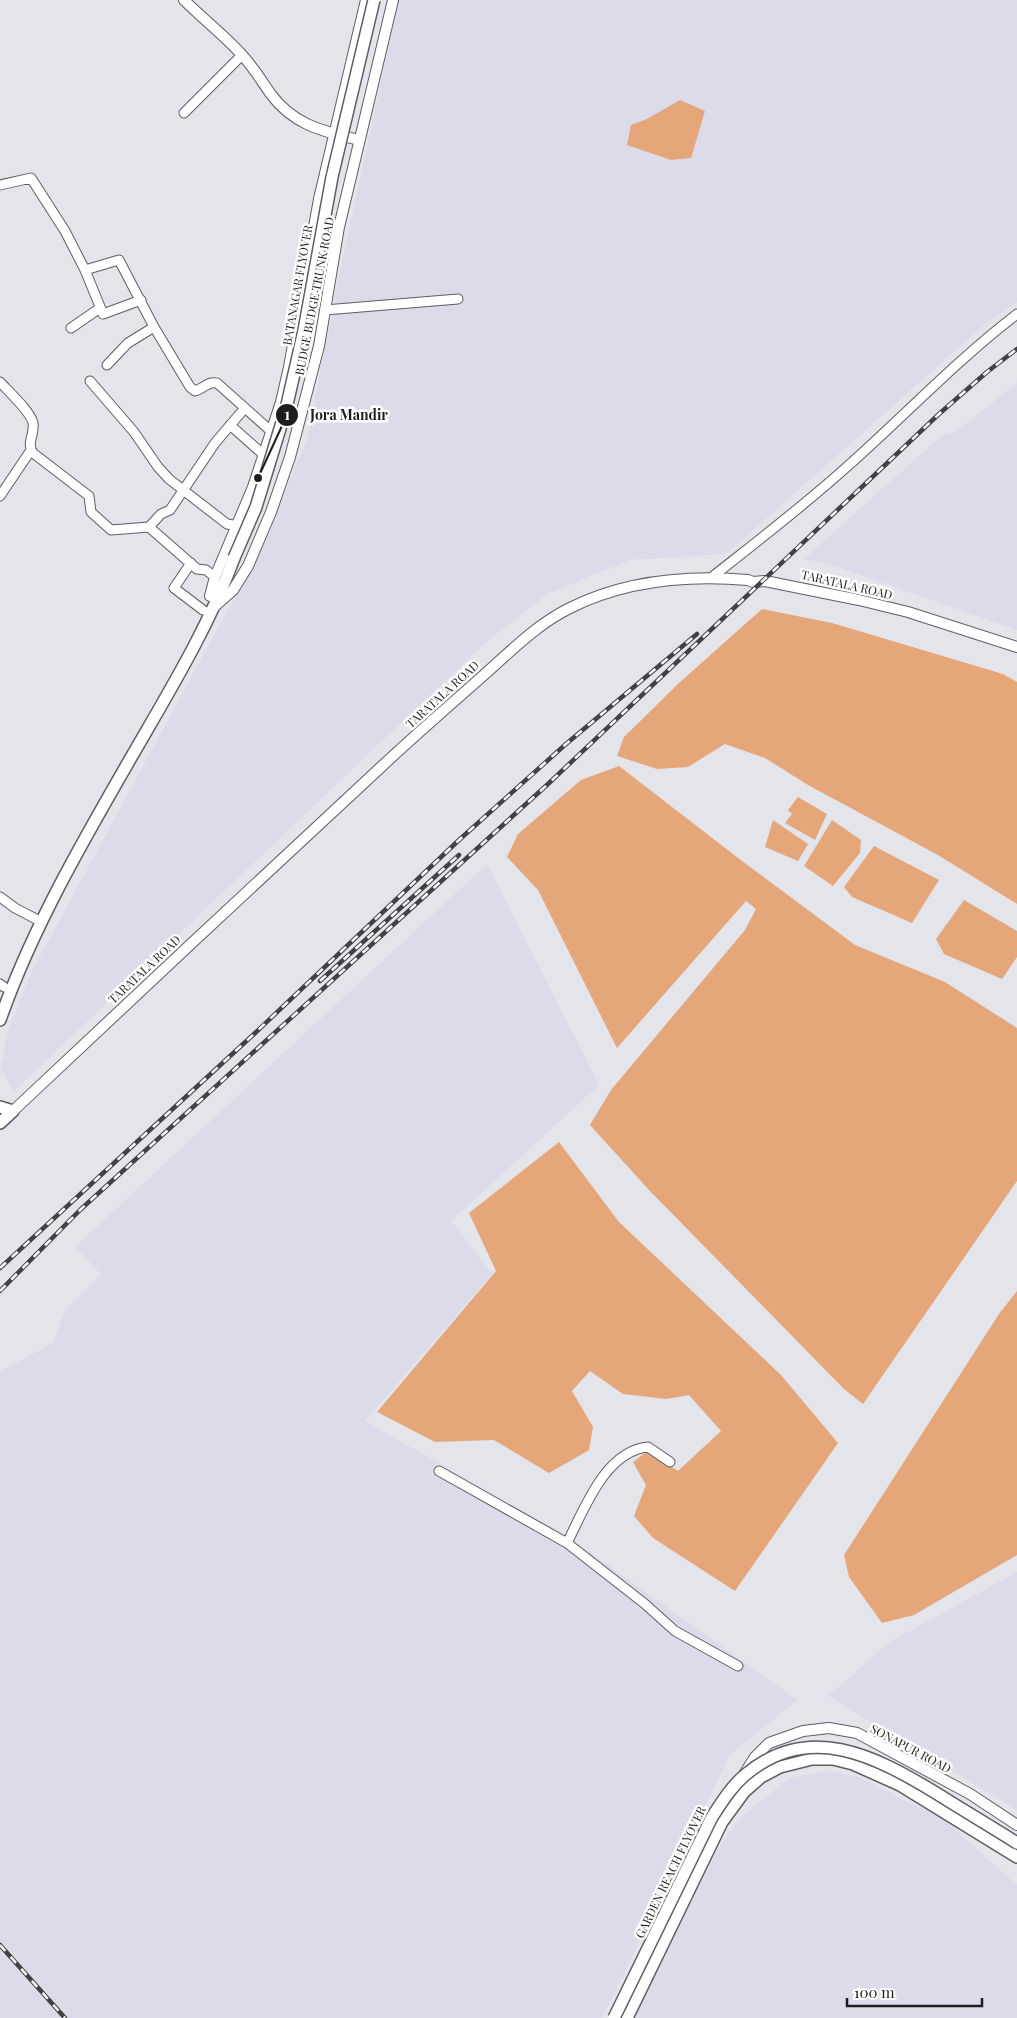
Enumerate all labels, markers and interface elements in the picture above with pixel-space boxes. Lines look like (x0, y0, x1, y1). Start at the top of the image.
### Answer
street label: BUDGE BUDGE TRUNK ROAD (291, 215, 337, 376)
street label: BATANAGAR FLYOVER (279, 223, 316, 346)
callout: Jora Mandir (275, 400, 398, 429)
text: 1 (284, 404, 290, 424)
text: Jora Mandir (309, 405, 388, 424)
street label: TARATALA ROAD (800, 566, 895, 602)
street label: TARATALA ROAD (402, 657, 482, 731)
street label: TARATALA ROAD (104, 931, 184, 1007)
street label: SONAPUR ROAD (868, 1720, 954, 1776)
street label: GARDEN REACH FLYOVER (631, 1803, 709, 1941)
scale bar (847, 1976, 982, 2008)
text: 100 m (854, 1982, 895, 2002)

